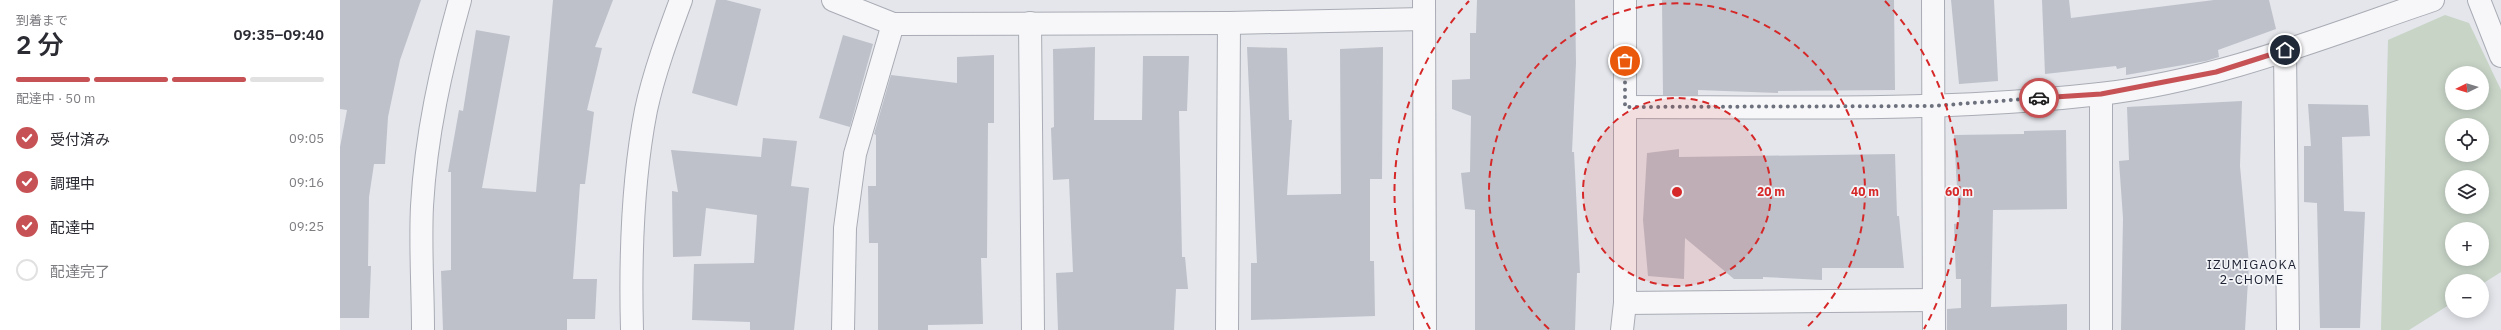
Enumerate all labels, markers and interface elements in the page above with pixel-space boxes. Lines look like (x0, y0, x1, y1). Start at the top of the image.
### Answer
text: 到着まで (16, 12, 68, 29)
text: 09:35–09:40 (234, 25, 324, 44)
text: 2 分 (16, 27, 64, 61)
pin (2268, 33, 2302, 67)
icon: home (2274, 39, 2296, 61)
pin (1608, 44, 1642, 78)
icon: bag (1614, 50, 1636, 72)
north arrow (2445, 66, 2489, 110)
map controls (2445, 66, 2489, 318)
courier (2019, 78, 2059, 118)
icon: car (2028, 87, 2050, 109)
text: 配達中 · 50 m (16, 90, 95, 107)
button: locate (2445, 118, 2489, 162)
icon: check (16, 127, 38, 149)
text: 受付済み (50, 130, 110, 149)
text: 09:05 (289, 130, 324, 147)
button: layers (2445, 170, 2489, 214)
icon: check (16, 171, 38, 193)
text: 調理中 (50, 174, 95, 193)
text: 09:16 (289, 174, 324, 191)
text: 20 m (1757, 184, 1785, 199)
text: 40 m (1851, 184, 1879, 199)
text: 60 m (1945, 184, 1973, 199)
centre of rings (1670, 185, 1684, 199)
icon: check (16, 215, 38, 237)
text: 配達中 (50, 218, 95, 237)
text: 09:25 (289, 218, 324, 235)
button: + (2445, 222, 2489, 266)
district label: IZUMIGAOKA 2-CHOME (2207, 256, 2297, 288)
text: 配達完了 (50, 262, 110, 281)
button: − (2445, 274, 2489, 318)

